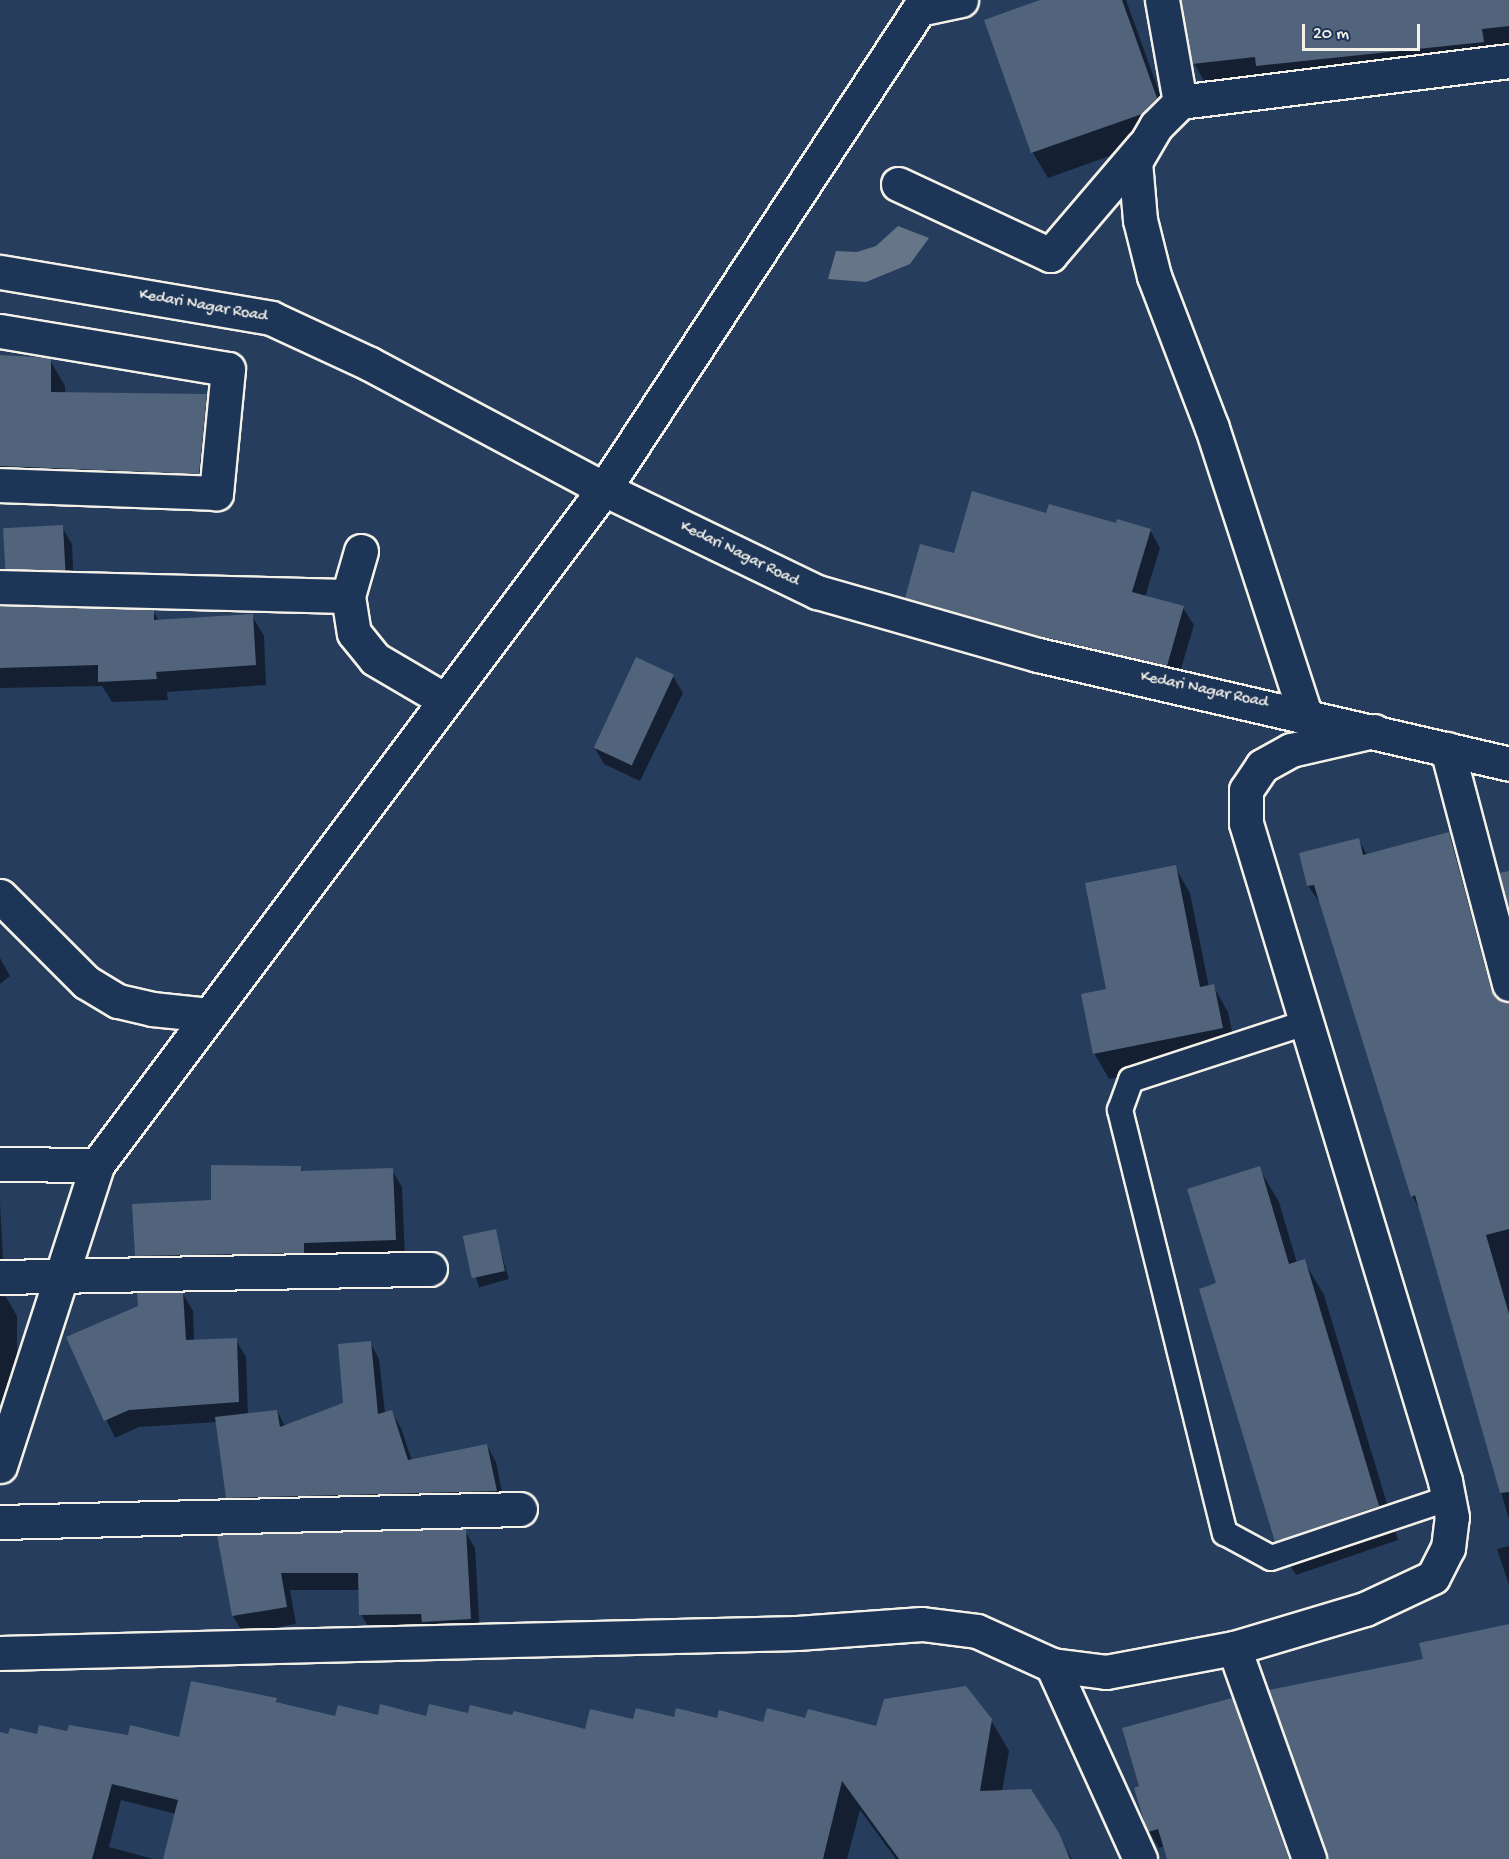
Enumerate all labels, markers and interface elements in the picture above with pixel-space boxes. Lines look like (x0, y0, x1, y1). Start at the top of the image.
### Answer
scale bar (1305, 12, 1424, 50)
text: 20 m (1313, 24, 1349, 45)
street label: Kedari Nagar Road (137, 286, 269, 328)
street label: Kedari Nagar Road (676, 518, 802, 592)
street label: Kedari Nagar Road (1138, 668, 1270, 714)

